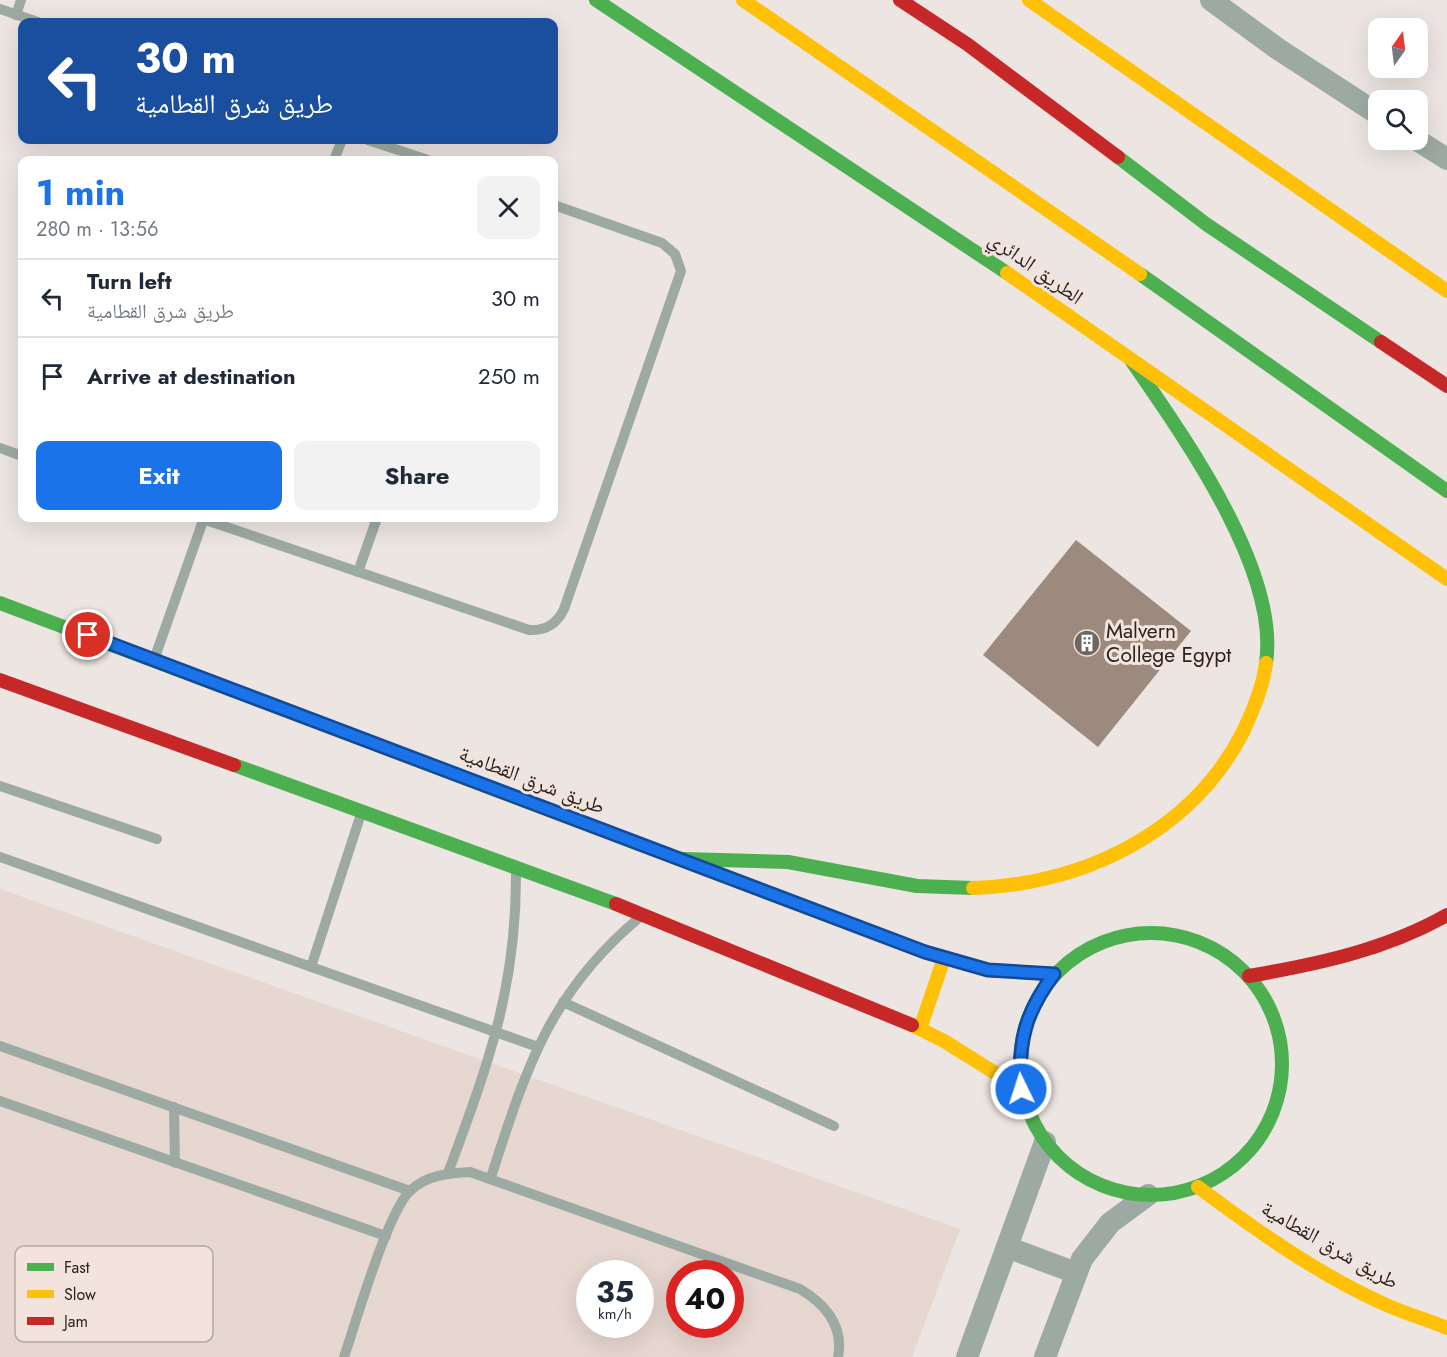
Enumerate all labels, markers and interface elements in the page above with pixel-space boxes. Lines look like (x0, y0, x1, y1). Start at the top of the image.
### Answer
north arrow (1368, 18, 1428, 78)
map controls (1368, 18, 1428, 150)
text: 30 m (135, 28, 236, 89)
icon: left (36, 42, 114, 120)
text: طريق شرق القطامية (135, 84, 333, 123)
button: search (1368, 90, 1428, 150)
text: 1 min (36, 166, 125, 218)
button: close (477, 176, 540, 239)
text: 280 m · 13:56 (36, 215, 159, 244)
street label: الطريق الدائري (982, 224, 1090, 313)
text: Turn left (87, 265, 172, 297)
icon: left (36, 282, 69, 315)
text: 30 m (491, 282, 540, 314)
text: طريق شرق القطامية (87, 297, 234, 326)
icon: arrive (36, 360, 69, 393)
text: Arrive at destination (87, 360, 296, 392)
text: 250 m (478, 360, 540, 392)
button: Exit (36, 441, 282, 510)
button: Share (294, 441, 540, 510)
pin (62, 609, 113, 660)
place label: Malvern College Egypt (1106, 616, 1231, 670)
icon: arrive (71, 618, 104, 651)
building icon: Malvern College Egypt (1072, 628, 1102, 658)
street label: طريق شرق القطامية (455, 738, 609, 822)
position arrow (989, 1057, 1053, 1121)
street label: طريق شرق القطامية (1256, 1193, 1404, 1297)
legend (15, 1246, 213, 1342)
text: Fast (64, 1256, 90, 1279)
speed limit sign: 40 (666, 1260, 744, 1338)
text: 35 (596, 1270, 634, 1313)
text: Slow (64, 1283, 96, 1306)
text: km/h (598, 1303, 632, 1325)
text: Jam (62, 1310, 88, 1333)

